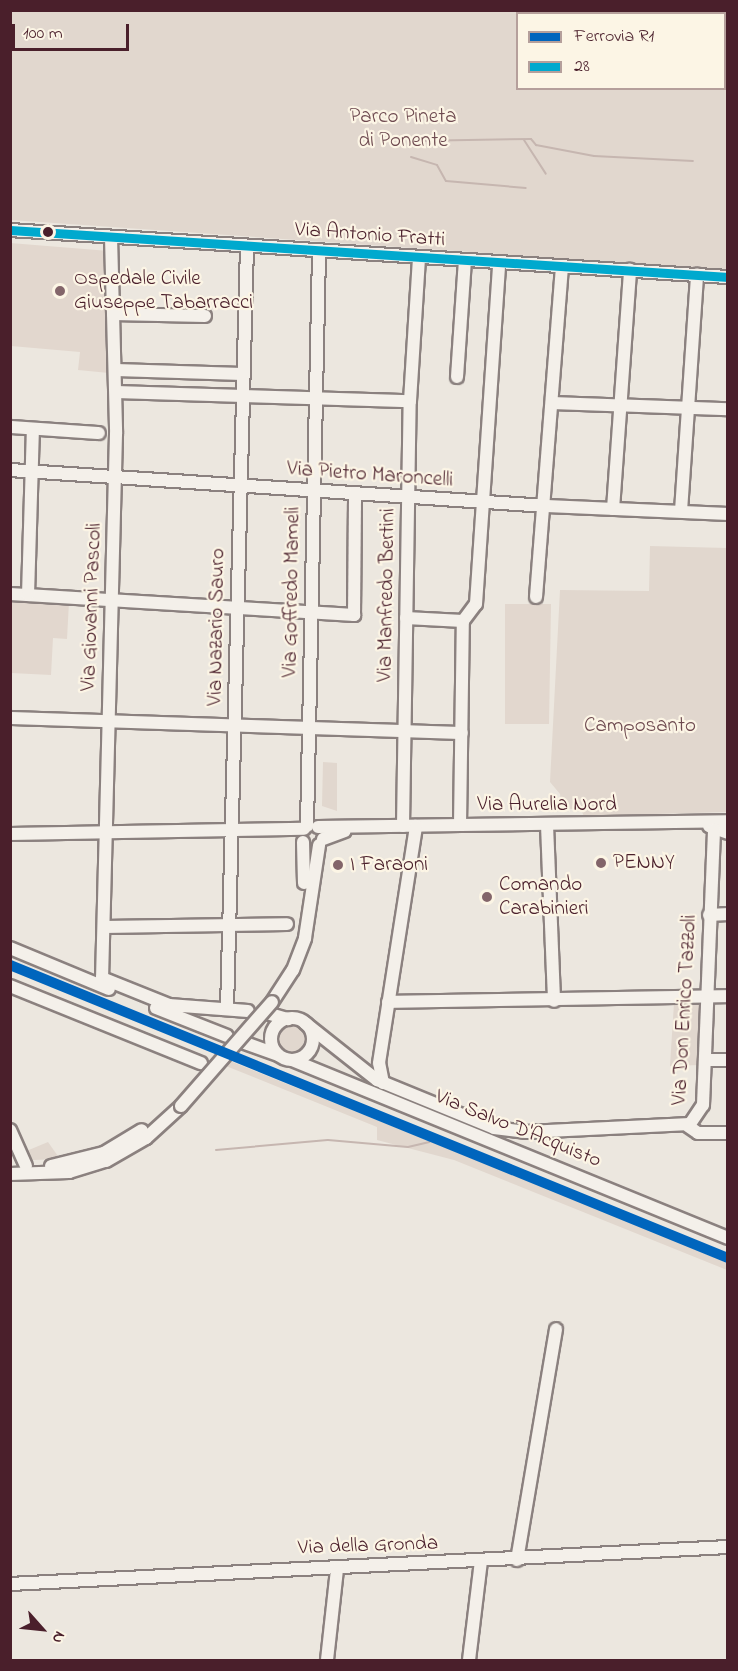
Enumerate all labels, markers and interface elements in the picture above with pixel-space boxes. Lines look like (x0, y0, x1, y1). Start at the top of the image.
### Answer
scale bar (15, 12, 132, 50)
legend (516, 12, 726, 90)
text: 100 m (23, 21, 63, 47)
text: Ferrovia R1 (574, 24, 654, 50)
text: 28 (574, 54, 590, 80)
park label: Parco Pineta di Ponente (349, 104, 457, 154)
street label: Via Antonio Fratti (294, 217, 446, 253)
unlabelled marker (42, 226, 54, 238)
place label: Ospedale Civile Giuseppe Tabarracci (74, 266, 253, 316)
marker: Ospedale Civile Giuseppe Tabarracci (51, 282, 69, 300)
street label: Via Pietro Maroncelli (286, 457, 454, 493)
street label: Via Goffredo Mameli (278, 506, 306, 678)
street label: Via Manfredo Bertini (373, 508, 401, 682)
street label: Via Giovanni Pascoli (76, 523, 108, 691)
street label: Via Nazario Sauro (203, 548, 231, 706)
park label: Camposanto (584, 713, 696, 739)
street label: Via Aurelia Nord (477, 792, 617, 818)
place label: PENNY (613, 850, 675, 876)
place label: I Faraoni (350, 852, 428, 878)
marker: PENNY (594, 856, 608, 870)
marker: I Faraoni (331, 858, 345, 872)
place label: Comando Carabinieri (499, 872, 588, 922)
marker: Comando Carabinieri (480, 890, 494, 904)
street label: Via Don Enrico Tazzoli (667, 914, 703, 1106)
street label: Via Salvo D'Acquisto (431, 1084, 605, 1174)
street label: Via della Gronda (297, 1531, 439, 1561)
north arrow (12, 1599, 72, 1659)
text: N (45, 1627, 71, 1647)

